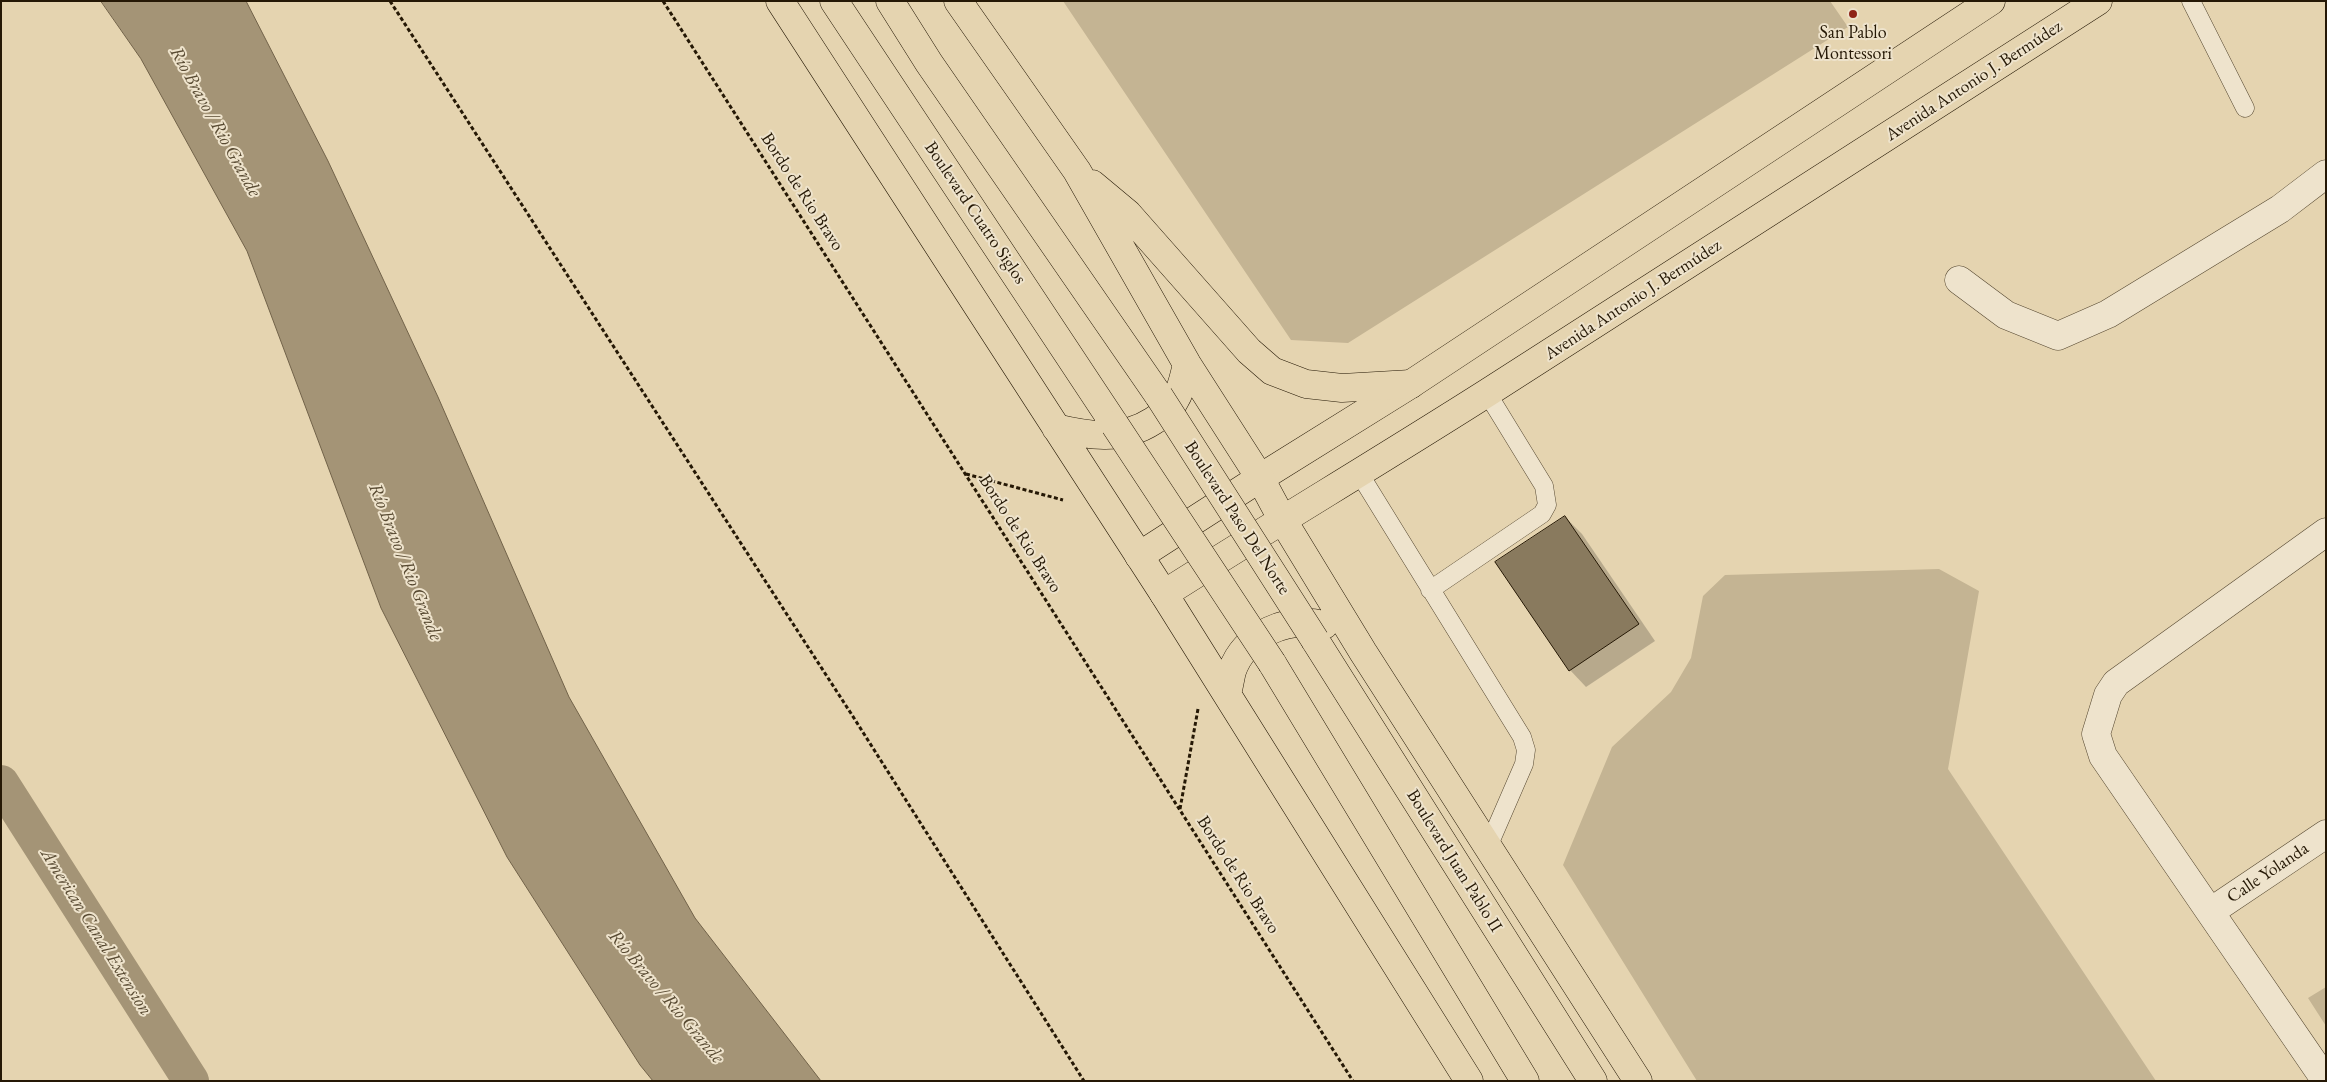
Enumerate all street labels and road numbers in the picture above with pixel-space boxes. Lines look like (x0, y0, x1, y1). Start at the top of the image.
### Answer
street label: Avenida Antonio J. Bermúdez (1882, 16, 2066, 146)
street label: Bordo de Rio Bravo (756, 129, 848, 255)
street label: Boulevard Cuatro Siglos (919, 138, 1031, 288)
street label: Avenida Antonio J. Bermúdez (1541, 235, 1725, 365)
street label: Boulevard Paso Del Norte (1179, 437, 1295, 599)
street label: Bordo de Rio Bravo (974, 471, 1066, 597)
street label: Boulevard Juan Pablo II (1401, 786, 1507, 936)
street label: Bordo de Rio Bravo (1192, 812, 1284, 938)
street label: Calle Yolanda (2223, 838, 2313, 908)

